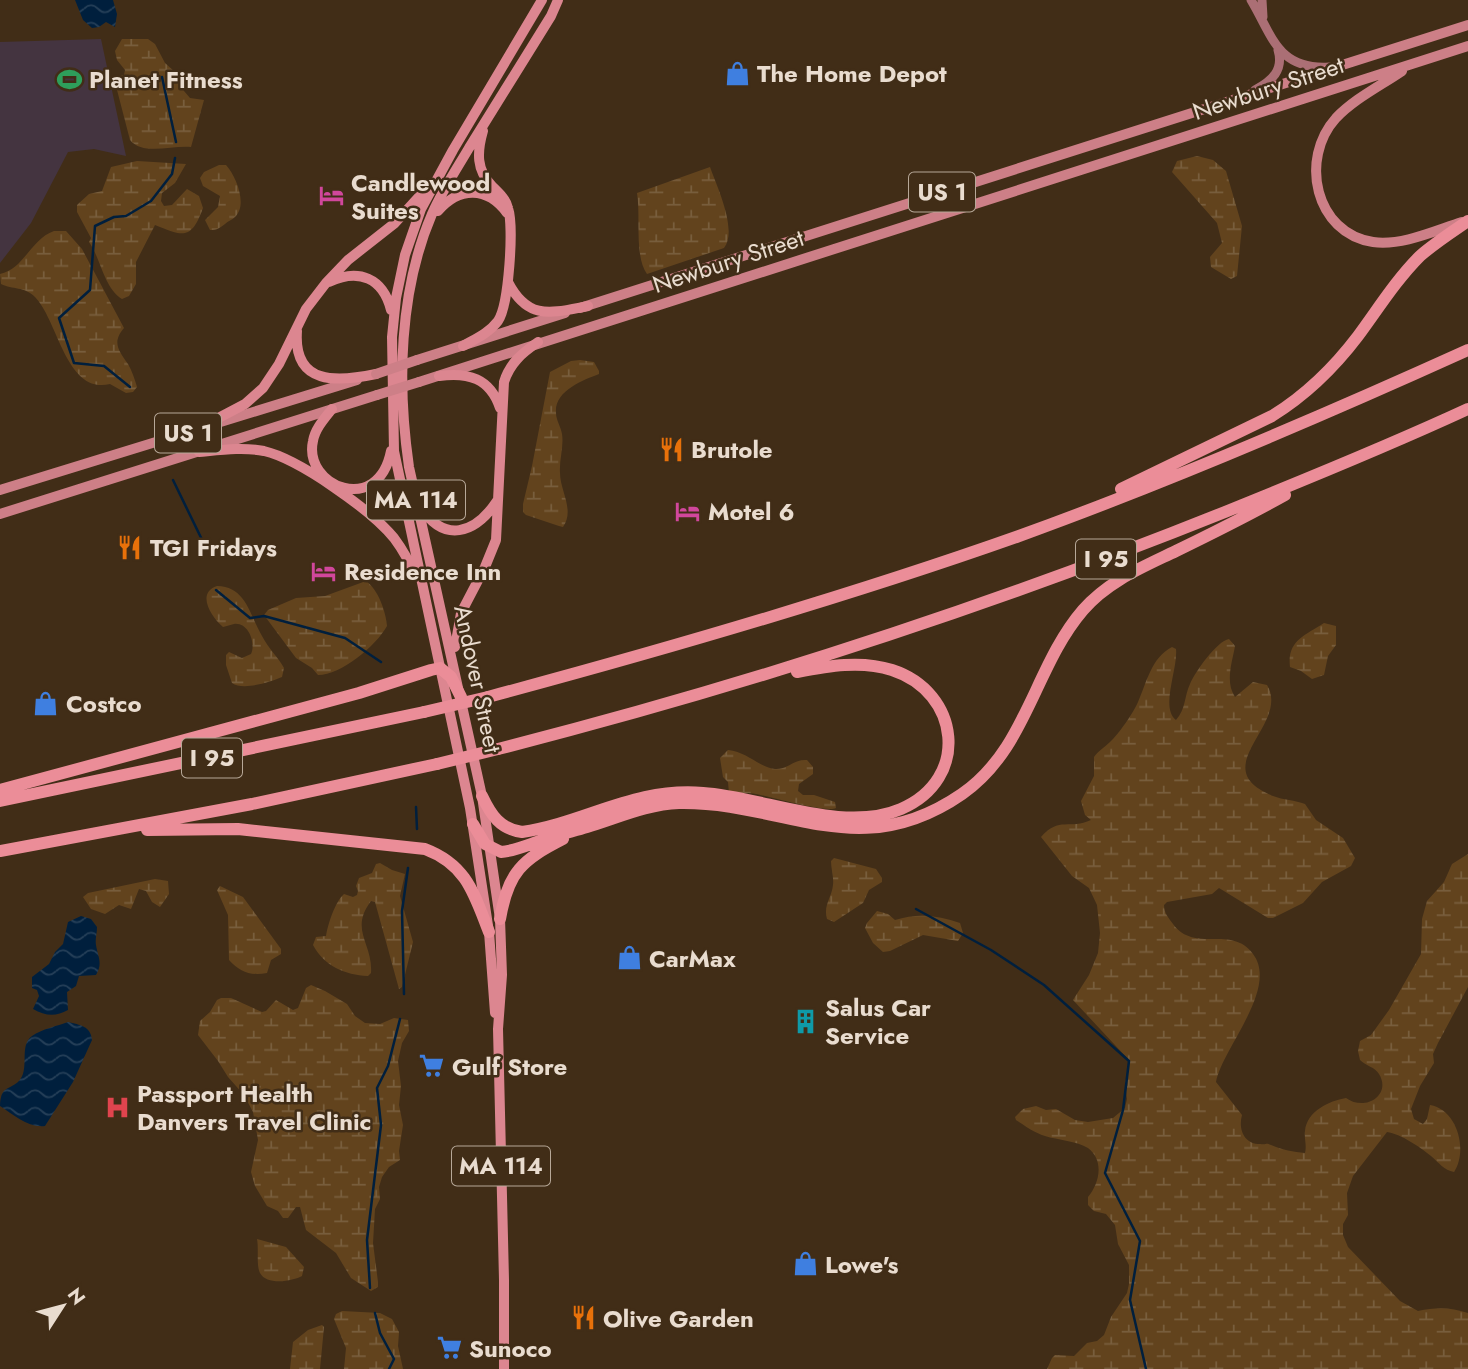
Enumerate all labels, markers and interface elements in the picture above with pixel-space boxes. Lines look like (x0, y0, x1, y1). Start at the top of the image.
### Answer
street label: Newbury Street (1188, 47, 1348, 129)
place label: The Home Depot (757, 56, 947, 91)
shop icon: The Home Depot (723, 59, 751, 87)
place label: Planet Fitness (89, 62, 243, 97)
sports icon: Planet Fitness (55, 65, 83, 93)
place label: Candlewood Suites (351, 165, 490, 228)
road number: US 1 (909, 172, 975, 211)
hotel icon: Candlewood Suites (317, 182, 345, 210)
street label: Newbury Street (648, 220, 808, 302)
road number: US 1 (155, 414, 221, 452)
place label: Brutole (691, 432, 773, 467)
restaurant icon: Brutole (657, 435, 685, 463)
road number: MA 114 (367, 480, 465, 520)
place label: Motel 6 (708, 494, 795, 529)
hotel icon: Motel 6 (674, 497, 702, 525)
place label: TGI Fridays (150, 530, 277, 565)
restaurant icon: TGI Fridays (116, 533, 144, 561)
road number: I 95 (1076, 540, 1136, 579)
place label: Residence Inn (344, 554, 501, 589)
hotel icon: Residence Inn (310, 557, 338, 585)
street label: Andover Street (445, 602, 511, 756)
place label: Costco (66, 686, 142, 721)
shop icon: Costco (32, 689, 60, 717)
road number: I 95 (182, 738, 242, 778)
place label: CarMax (649, 941, 736, 976)
shop icon: CarMax (615, 944, 643, 972)
place label: Salus Car Service (825, 990, 931, 1053)
building icon: Salus Car Service (791, 1007, 819, 1035)
place label: Gulf Store (452, 1049, 567, 1084)
supermarket icon: Gulf Store (418, 1052, 446, 1080)
place label: Passport Health Danvers Travel Clinic (137, 1076, 371, 1139)
hospital icon: Passport Health Danvers Travel Clinic (103, 1093, 131, 1121)
road number: MA 114 (452, 1147, 550, 1186)
place label: Lowe's (825, 1247, 898, 1282)
shop icon: Lowe's (791, 1250, 819, 1278)
north arrow (28, 1271, 98, 1341)
text: N (61, 1282, 92, 1310)
place label: Olive Garden (603, 1301, 754, 1336)
restaurant icon: Olive Garden (569, 1304, 597, 1332)
place label: Sunoco (469, 1331, 552, 1366)
supermarket icon: Sunoco (435, 1334, 463, 1362)

